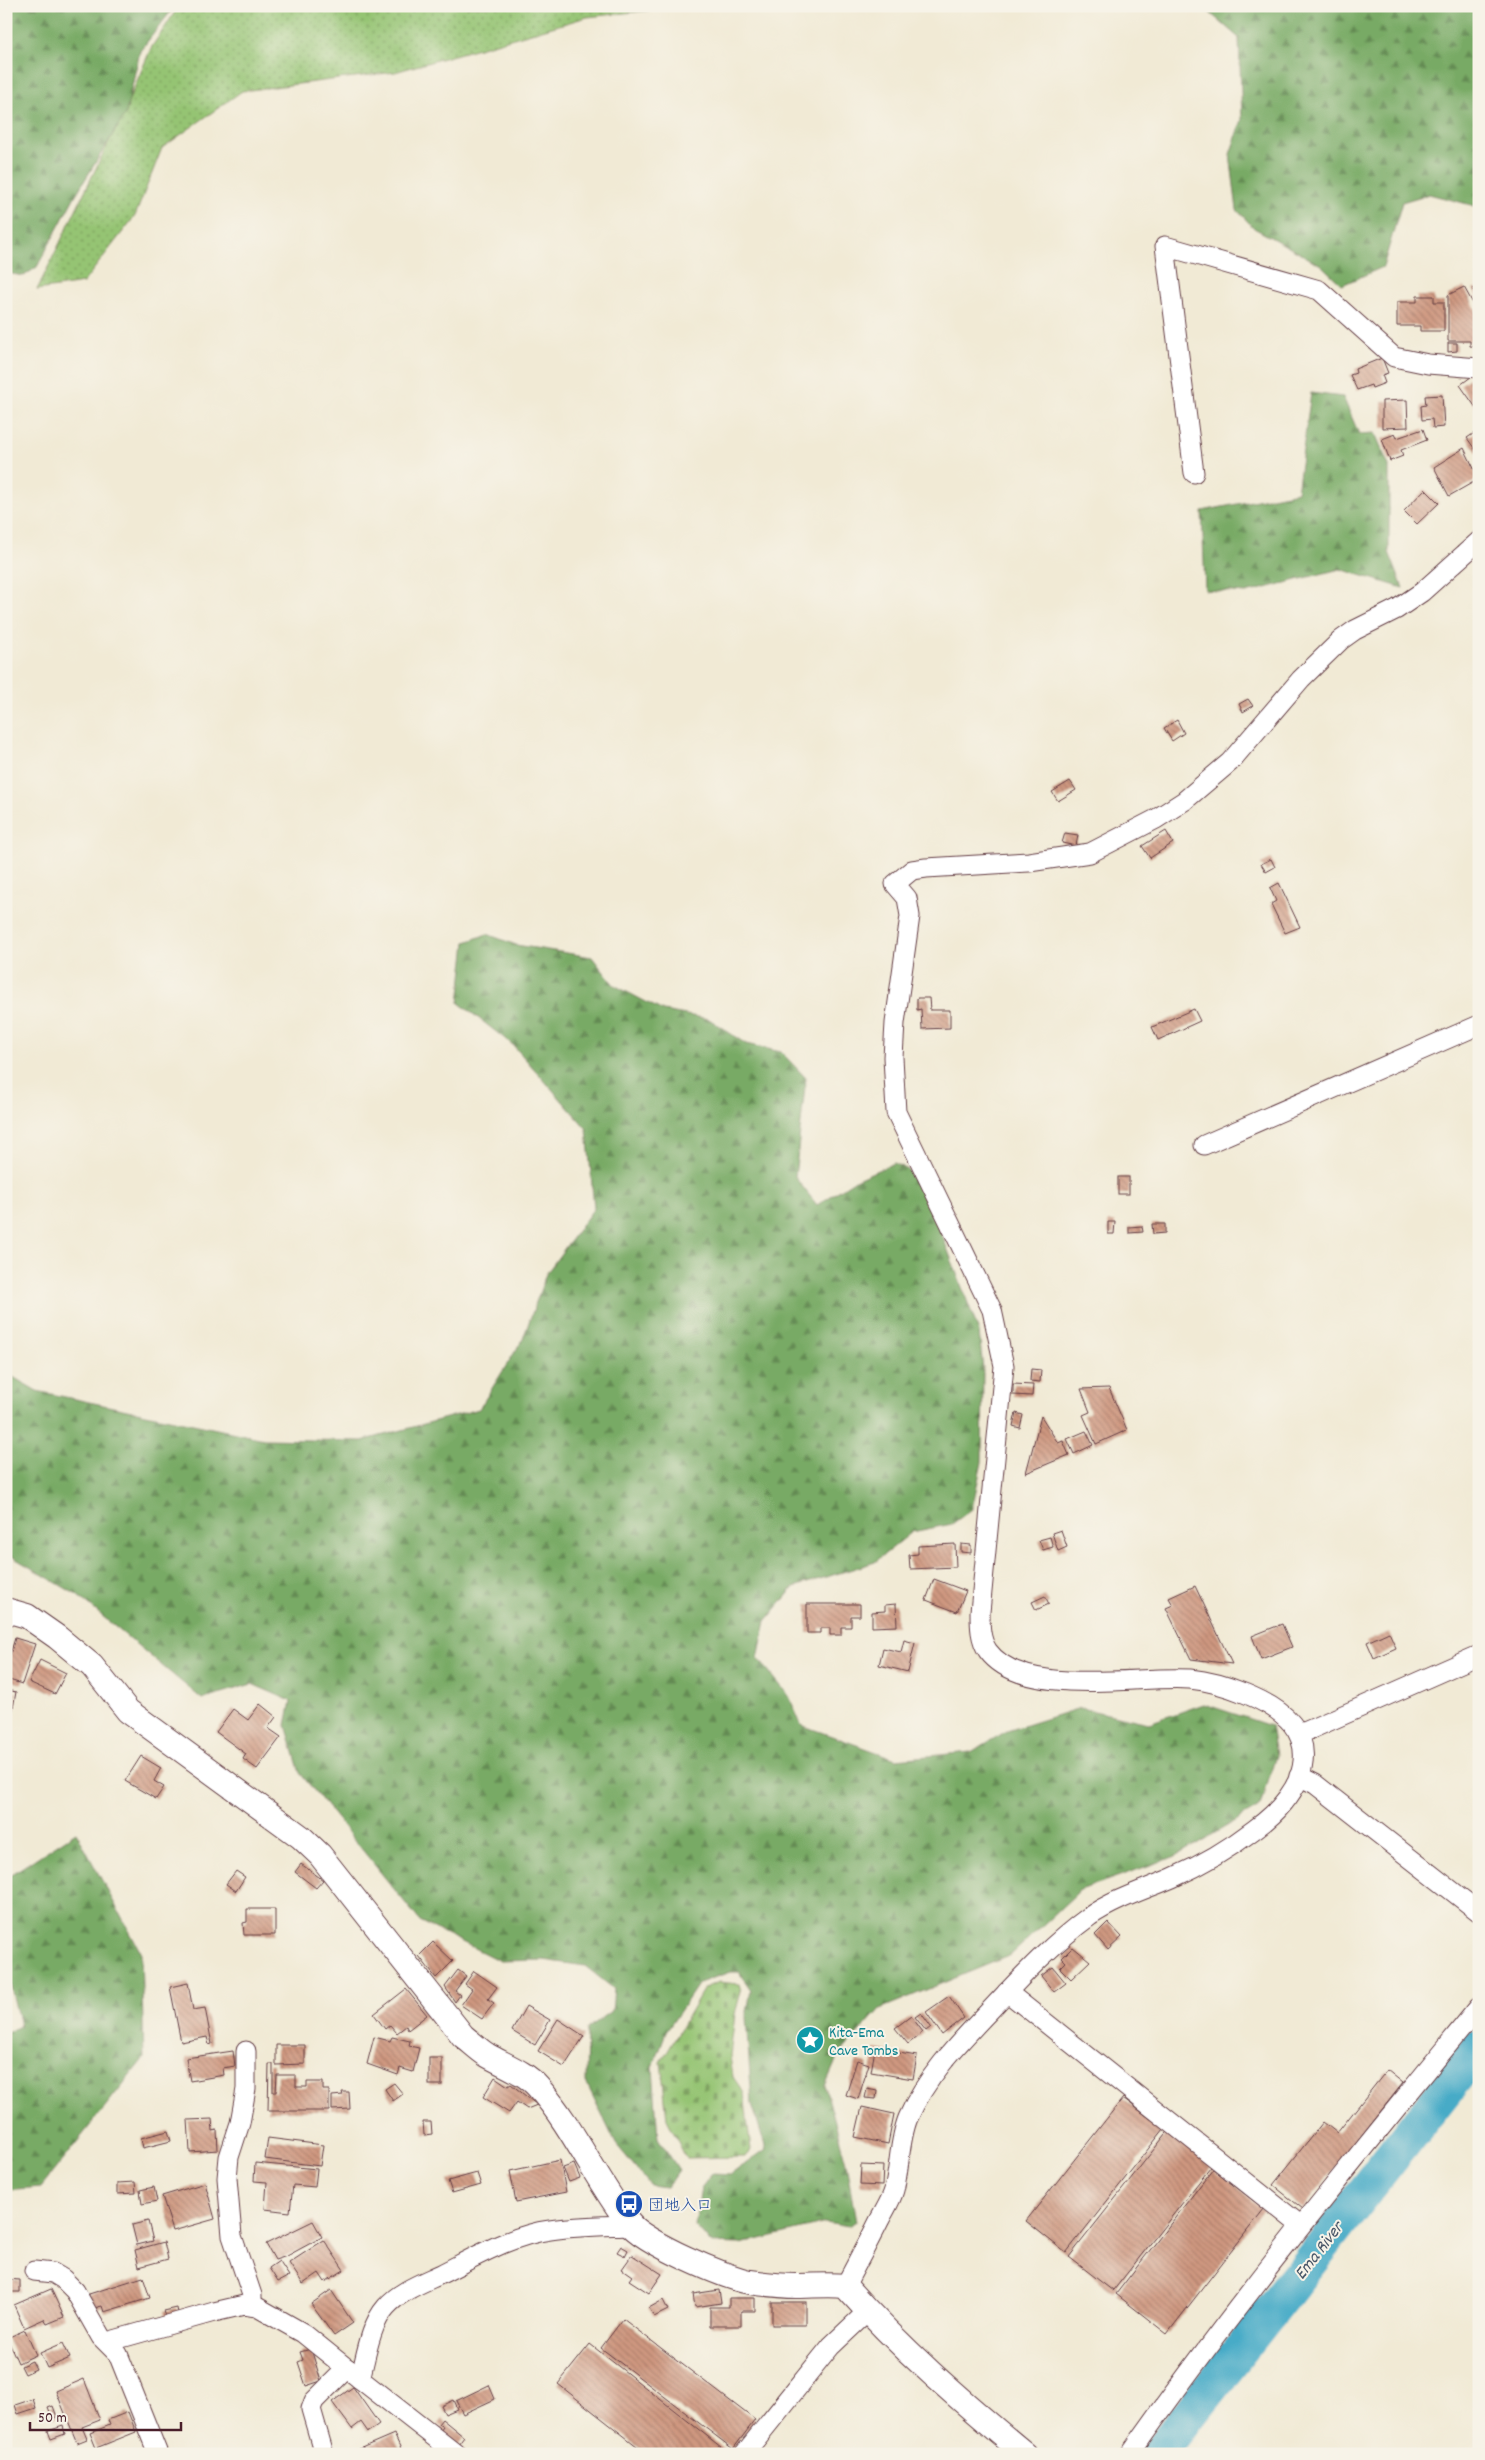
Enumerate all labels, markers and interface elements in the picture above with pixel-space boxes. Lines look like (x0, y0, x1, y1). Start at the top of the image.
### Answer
place label: Kita-Ema Cave Tombs (829, 2022, 899, 2063)
place icon: Kita-Ema Cave Tombs (795, 2025, 825, 2055)
bus stop icon: 団地入口 (614, 2189, 644, 2219)
place label: 団地入口 (648, 2195, 712, 2218)
water label: Ema River (1289, 2216, 1352, 2286)
scale bar (30, 2400, 181, 2432)
text: 50 m (38, 2408, 67, 2430)

